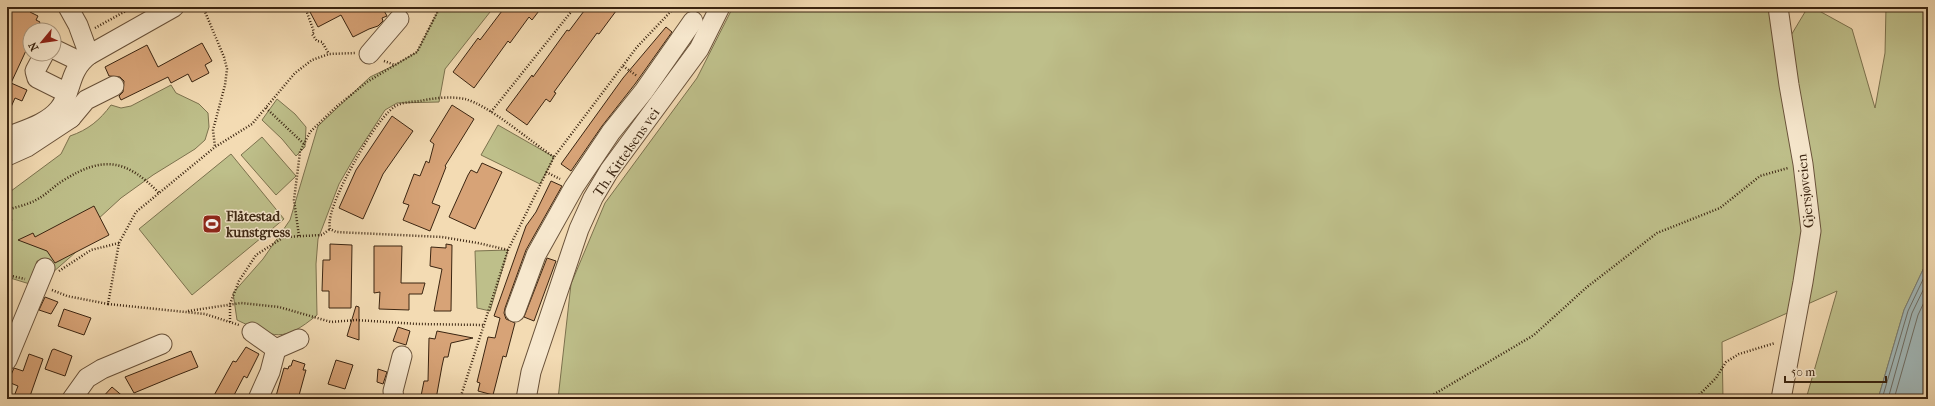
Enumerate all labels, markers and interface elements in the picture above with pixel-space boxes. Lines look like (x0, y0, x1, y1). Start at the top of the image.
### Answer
north arrow (22, 22, 62, 62)
text: N (26, 39, 41, 53)
street label: Th. Kittelsens vei (589, 105, 663, 200)
street label: Gjersjøveien (1793, 153, 1818, 229)
place label: Flåtestad kunstgress (225, 208, 291, 241)
sports icon: Flåtestad kunstgress (201, 213, 223, 235)
scale bar (1785, 358, 1886, 384)
text: 50 m (1791, 365, 1815, 379)

